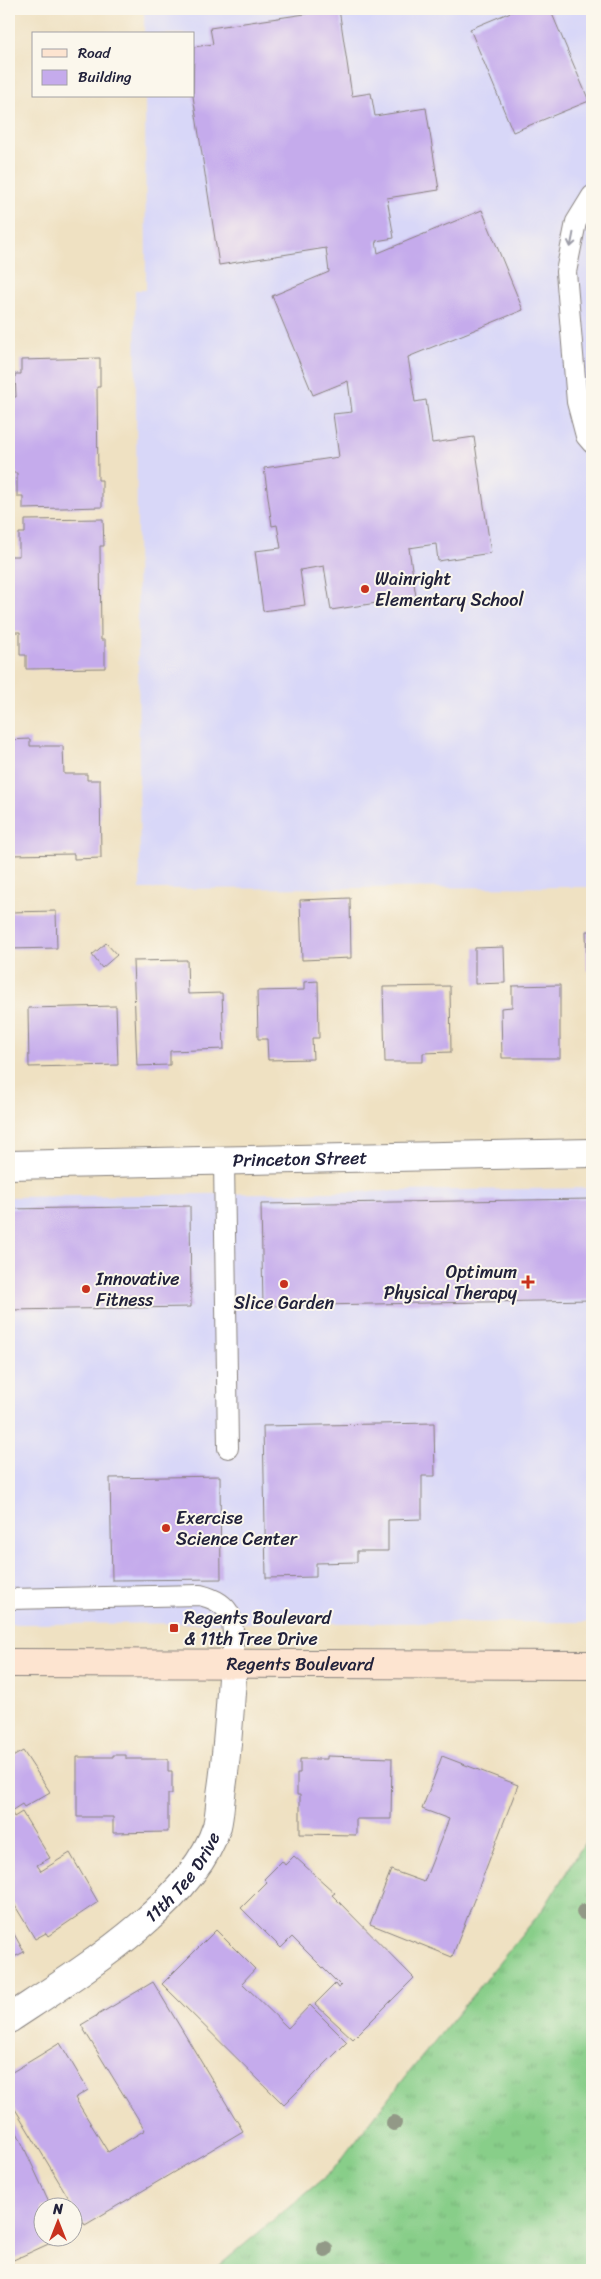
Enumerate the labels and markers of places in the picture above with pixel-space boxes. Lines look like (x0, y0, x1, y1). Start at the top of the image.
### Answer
place label: Wainright Elementary School (375, 563, 524, 616)
marker: Wainright Elementary School (359, 583, 371, 595)
place label: Optimum Physical Therapy (384, 1256, 518, 1309)
place label: Innovative Fitness (95, 1263, 180, 1316)
marker: Optimum Physical Therapy (521, 1275, 535, 1289)
marker: Slice Garden (278, 1278, 290, 1290)
marker: Innovative Fitness (80, 1283, 92, 1295)
place label: Slice Garden (234, 1287, 334, 1319)
place label: Exercise Science Center (176, 1502, 299, 1555)
marker: Exercise Science Center (160, 1522, 172, 1534)
place label: Regents Boulevard & 11th Tree Drive (184, 1602, 333, 1655)
marker: Regents Boulevard & 11th Tree Drive (168, 1622, 180, 1634)

